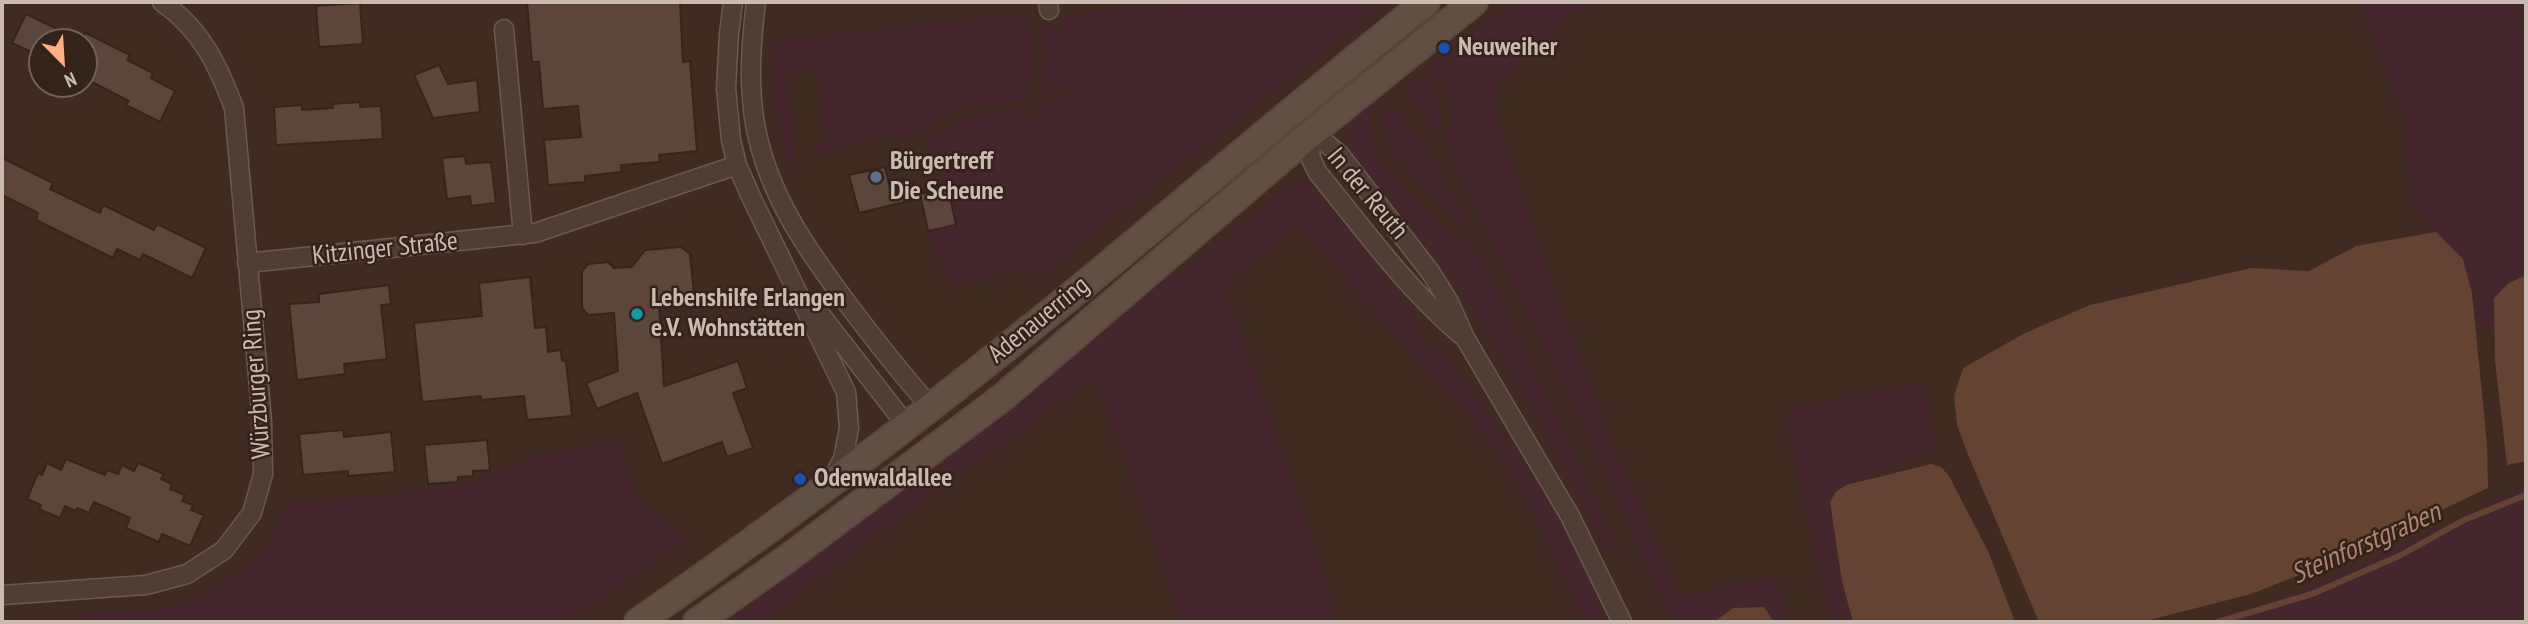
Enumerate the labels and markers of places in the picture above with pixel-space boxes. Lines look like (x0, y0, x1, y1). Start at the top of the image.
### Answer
place label: Neuweiher (1458, 32, 1557, 64)
marker: Neuweiher (1436, 40, 1452, 56)
place label: Bürgertreff Die Scheune (890, 146, 1004, 208)
marker: Bürgertreff Die Scheune (868, 169, 884, 185)
place label: Lebenshilfe Erlangen e.V. Wohnstätten (651, 283, 845, 344)
marker: Lebenshilfe Erlangen e.V. Wohnstätten (629, 306, 645, 322)
place label: Odenwaldallee (814, 463, 953, 495)
marker: Odenwaldallee (792, 471, 808, 487)

